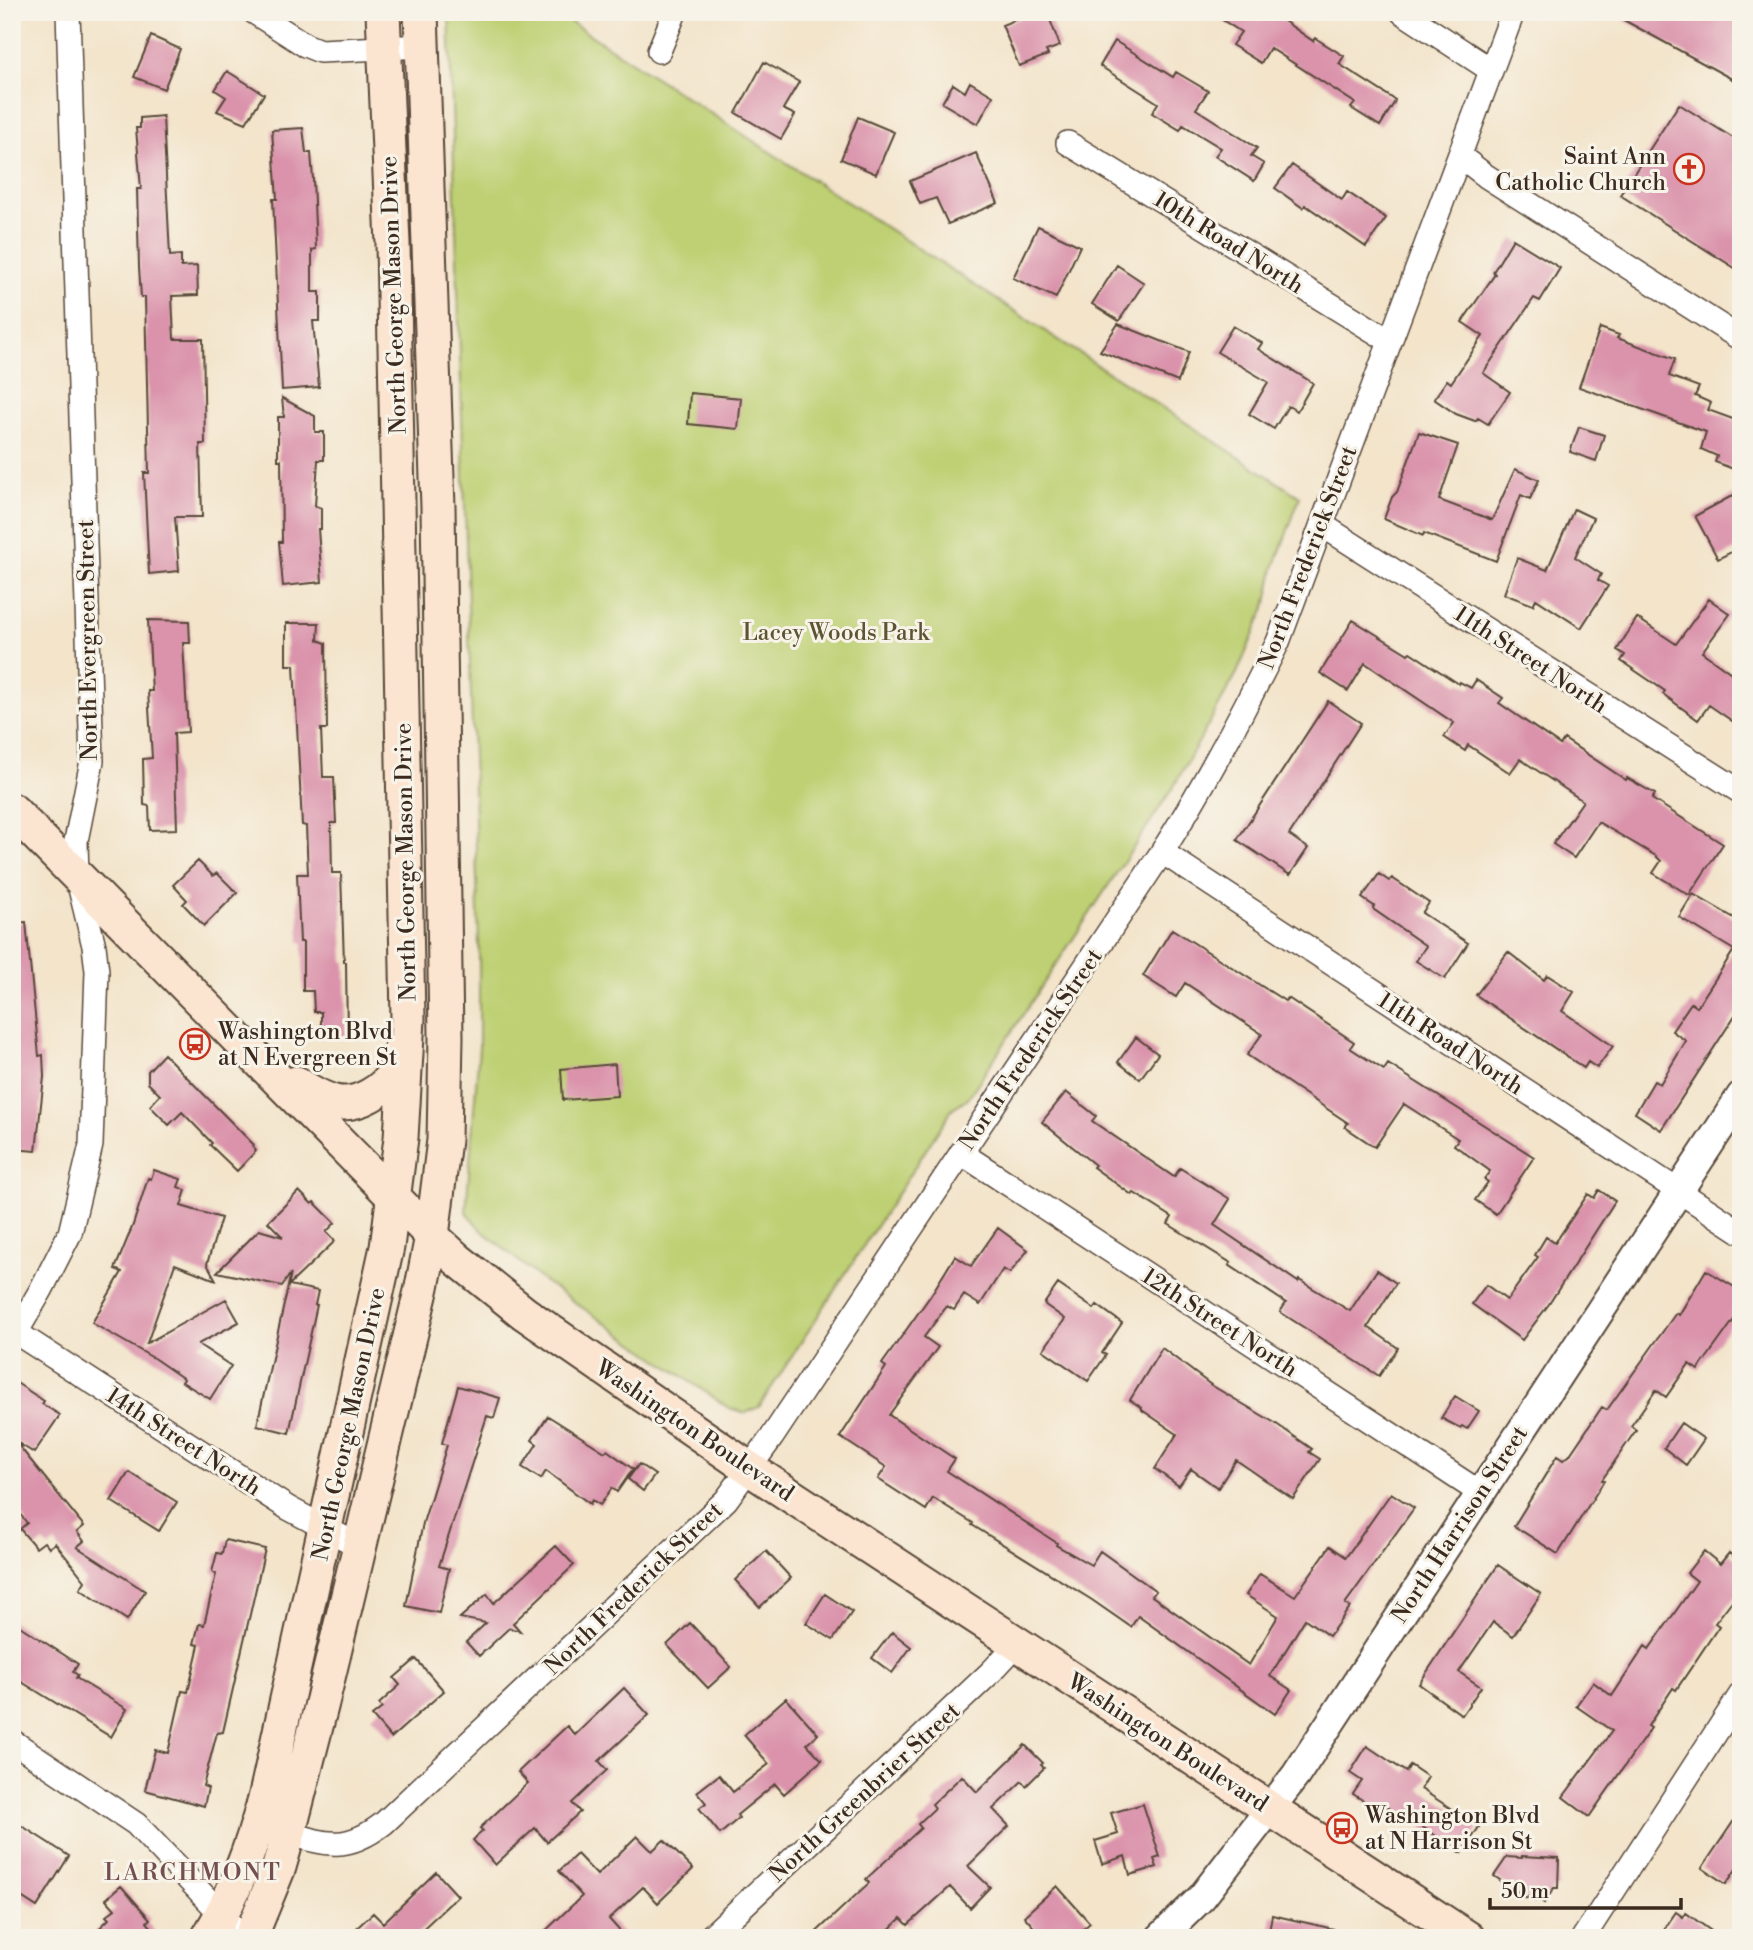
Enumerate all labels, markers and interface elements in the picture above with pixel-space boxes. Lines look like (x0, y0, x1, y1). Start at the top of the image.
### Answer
place label: Saint Ann Catholic Church (1495, 143, 1666, 197)
church icon: Saint Ann Catholic Church (1672, 152, 1706, 186)
street label: North George Mason Drive (375, 155, 413, 435)
street label: 10th Road North (1148, 185, 1309, 300)
street label: North Frederick Street (1252, 442, 1363, 673)
street label: North Evergreen Street (72, 519, 104, 761)
street label: 11th Street North (1449, 600, 1613, 720)
park label: Lacey Woods Park (743, 619, 930, 647)
street label: North George Mason Drive (390, 723, 422, 1001)
street label: North Frederick Street (953, 944, 1109, 1156)
street label: 11th Road North (1372, 986, 1529, 1101)
place label: Washington Blvd at N Evergreen St (217, 1018, 397, 1072)
bus stop icon: Washington Blvd at N Evergreen St (178, 1027, 212, 1061)
street label: 12th Street North (1136, 1262, 1303, 1384)
street label: North George Mason Drive (306, 1285, 392, 1563)
street label: Washington Boulevard (589, 1353, 799, 1508)
street label: 14th Street North (101, 1381, 266, 1503)
street label: North Harrison Street (1386, 1421, 1534, 1628)
street label: North Frederick Street (539, 1496, 729, 1681)
street label: Washington Boulevard (1061, 1667, 1273, 1818)
street label: North Greenbrier Street (763, 1697, 966, 1888)
place label: Washington Blvd at N Harrison St (1364, 1802, 1540, 1856)
bus stop icon: Washington Blvd at N Harrison St (1325, 1811, 1359, 1845)
district label: LARCHMONT (104, 1858, 282, 1888)
scale bar (1490, 1866, 1681, 1910)
text: 50 m (1501, 1879, 1549, 1905)

